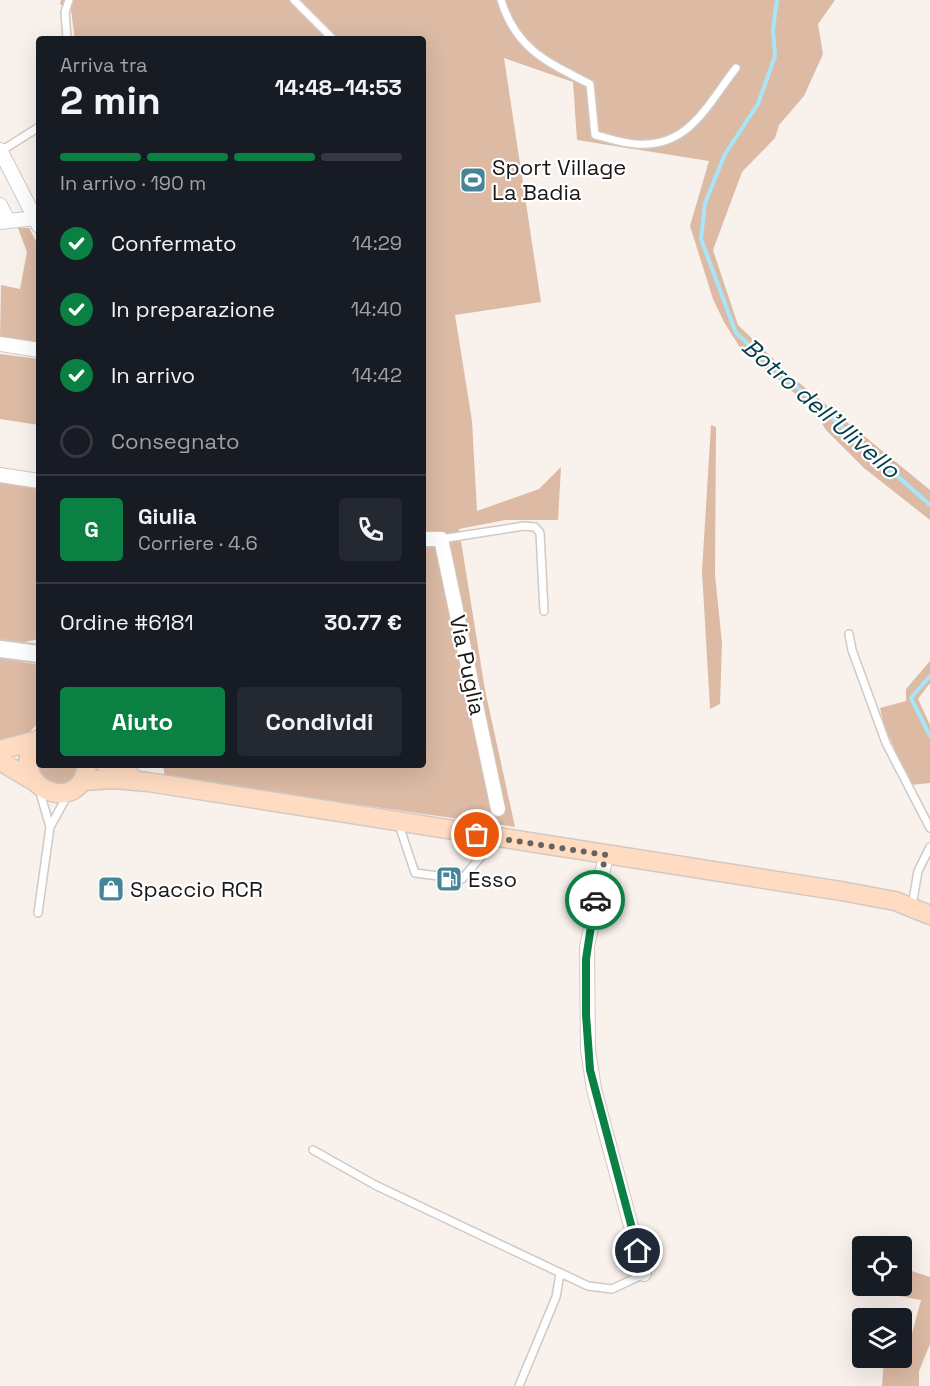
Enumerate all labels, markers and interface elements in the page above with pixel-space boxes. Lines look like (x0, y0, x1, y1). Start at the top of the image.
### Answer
text: Arriva tra (60, 52, 148, 78)
text: 14:48–14:53 (274, 73, 402, 101)
text: 2 min (60, 76, 161, 125)
place label: Sport Village La Badia (492, 153, 626, 206)
sports icon: Sport Village La Badia (458, 165, 488, 195)
text: In arrivo · 190 m (60, 170, 206, 196)
icon: check (60, 227, 93, 260)
text: Confermato (111, 229, 237, 257)
text: 14:29 (352, 230, 402, 256)
icon: check (60, 293, 93, 326)
text: In preparazione (111, 295, 275, 323)
text: 14:40 (351, 296, 402, 322)
water label: Botro dell'Ulivello (736, 331, 907, 486)
icon: check (60, 359, 93, 392)
text: In arrivo (111, 361, 195, 389)
text: 14:42 (352, 362, 402, 388)
text: Consegnato (111, 427, 240, 455)
button: phone (339, 498, 402, 561)
text: Giulia (138, 502, 196, 530)
text: G (84, 515, 99, 543)
text: Corriere · 4.6 (138, 530, 258, 556)
text: Ordine #6181 (60, 608, 194, 636)
text: 30.77 € (324, 608, 402, 636)
street label: Via Puglia (444, 612, 492, 718)
button: Aiuto (60, 687, 225, 756)
button: Condividi (237, 687, 402, 756)
pin (451, 809, 502, 860)
icon: bag (460, 818, 493, 851)
fuel station icon: Esso (434, 864, 464, 894)
place label: Esso (468, 865, 517, 893)
courier (565, 870, 625, 930)
shop icon: Spaccio RCR (96, 874, 126, 904)
place label: Spaccio RCR (130, 875, 263, 903)
icon: car (579, 884, 612, 917)
pin (612, 1225, 663, 1276)
icon: home (621, 1234, 654, 1267)
map controls (852, 1236, 912, 1368)
button: locate (852, 1236, 912, 1296)
button: layers (852, 1308, 912, 1368)

